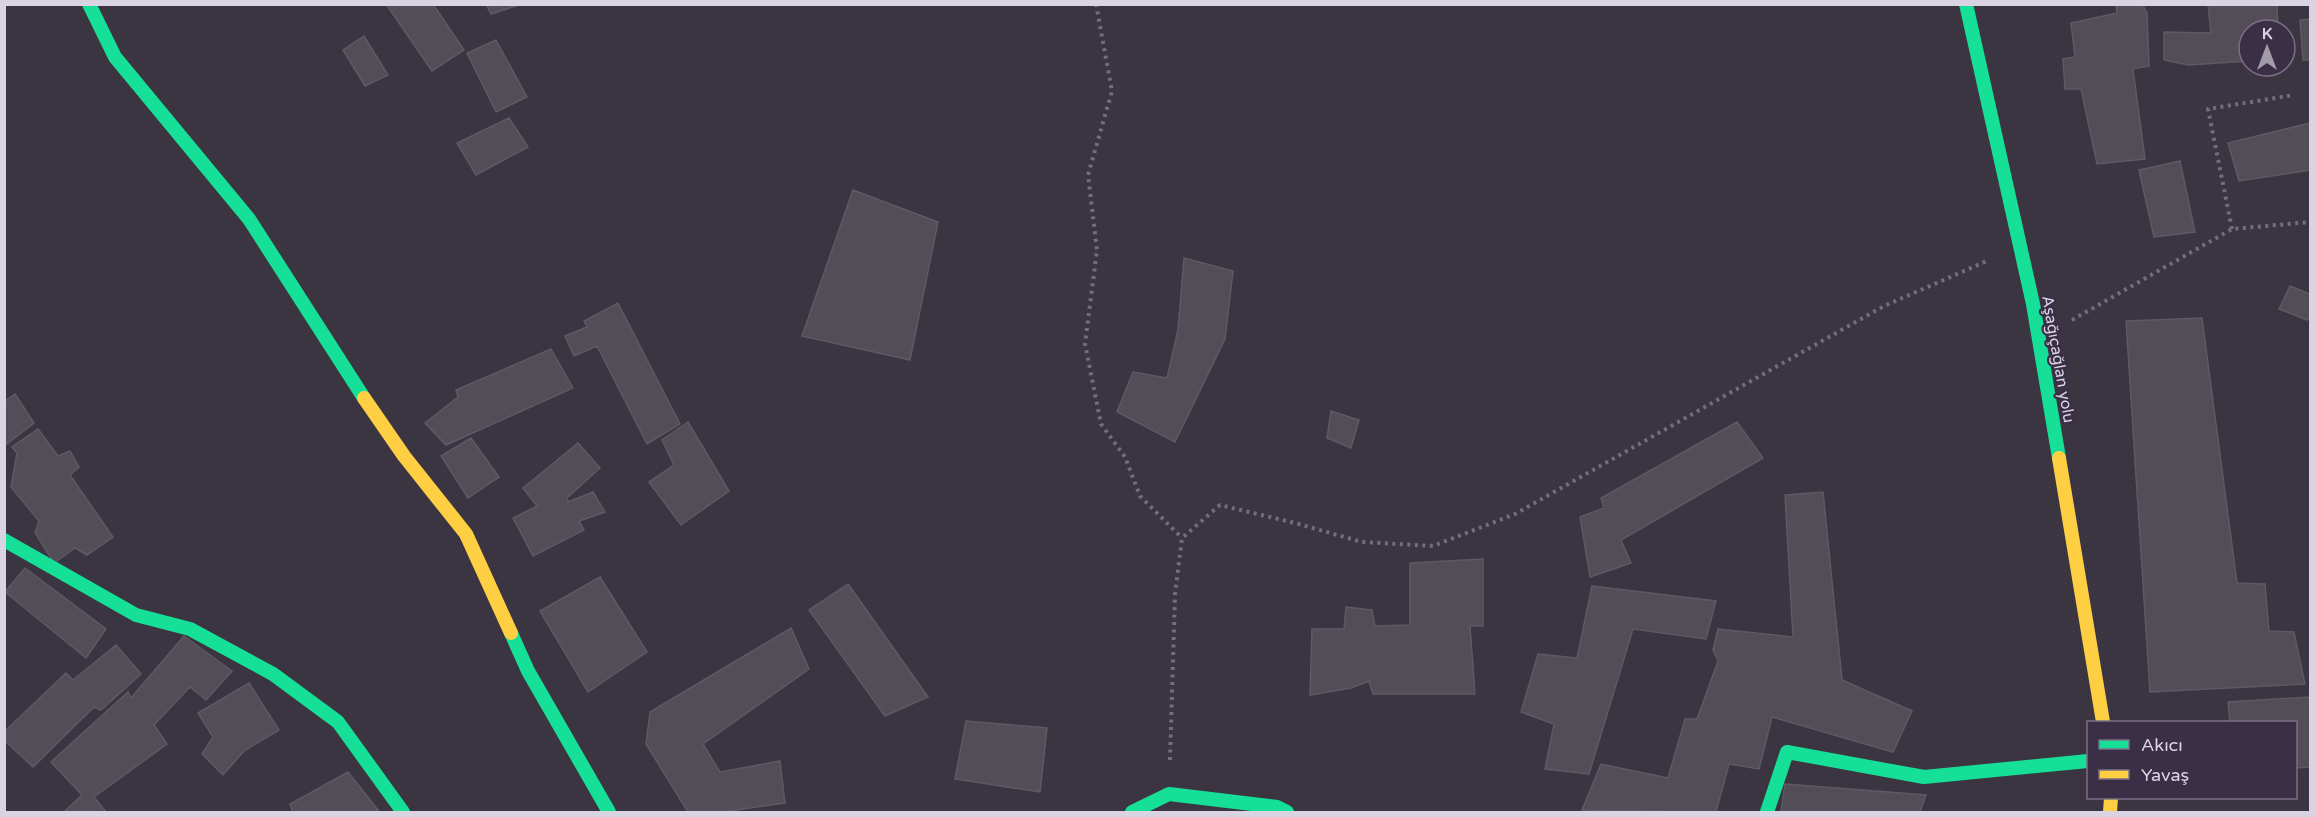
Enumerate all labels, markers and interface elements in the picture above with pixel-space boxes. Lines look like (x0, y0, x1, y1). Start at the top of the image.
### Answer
north arrow (2237, 18, 2297, 78)
text: K (2262, 24, 2273, 44)
street label: Aşağıçağlan yolu (2037, 294, 2079, 424)
legend (2087, 721, 2297, 799)
text: Akıcı (2141, 734, 2183, 756)
text: Yavaş (2141, 764, 2189, 786)

